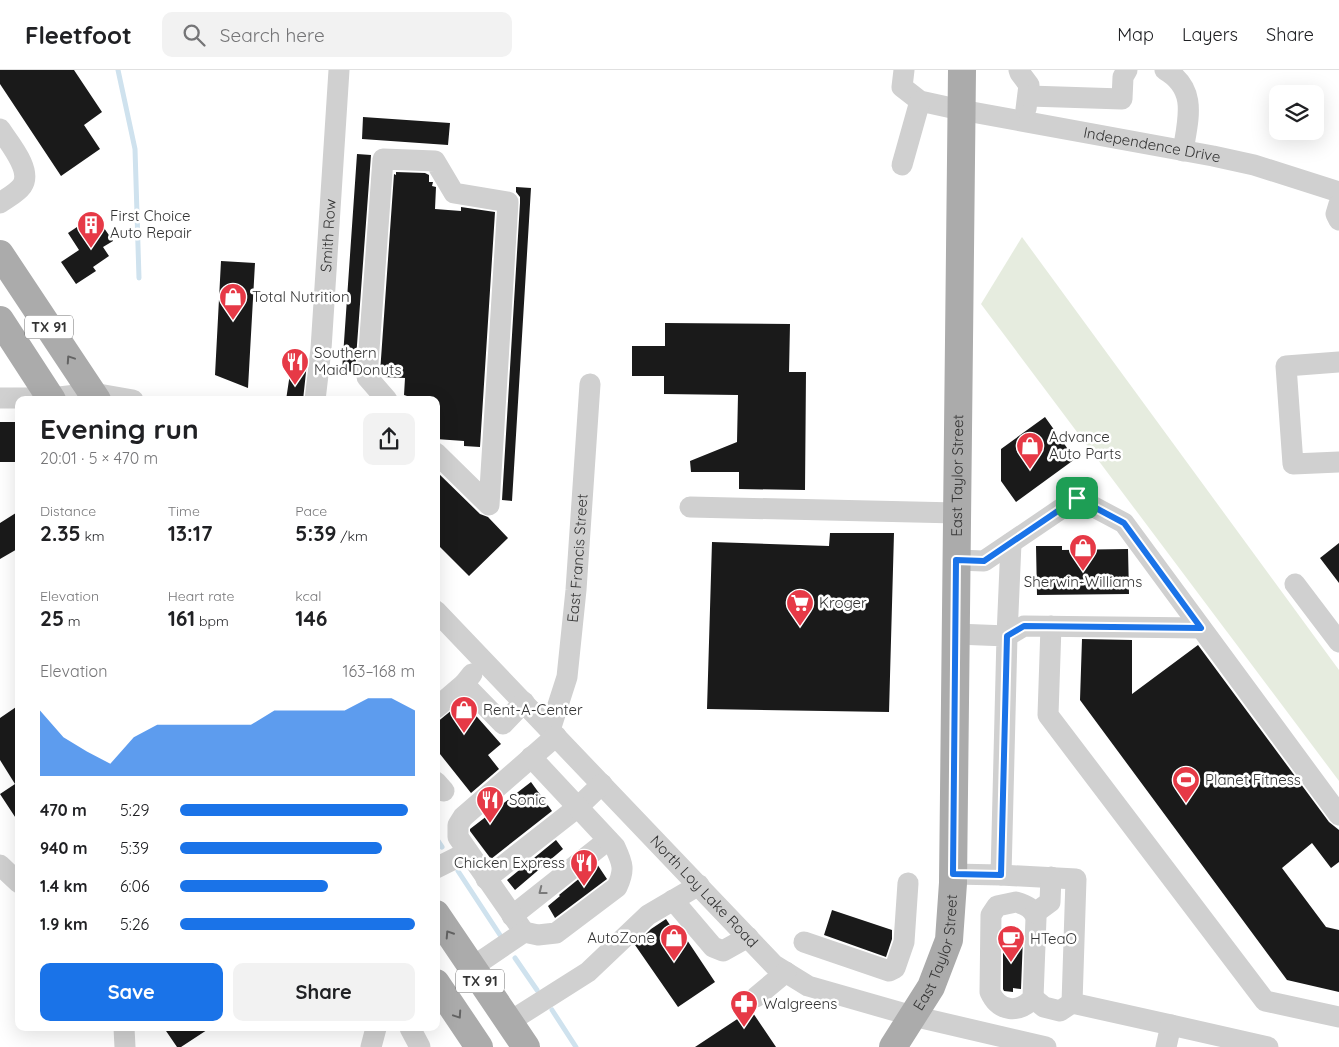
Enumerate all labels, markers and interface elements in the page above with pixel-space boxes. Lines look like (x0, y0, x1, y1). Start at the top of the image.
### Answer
search box (162, 12, 512, 57)
text: Fleetfoot (25, 20, 132, 50)
icon: search (180, 21, 208, 49)
text: Search here (220, 23, 325, 47)
text: Map (1117, 23, 1154, 46)
text: Layers (1182, 23, 1238, 46)
text: Share (1266, 23, 1314, 46)
map controls (1269, 85, 1324, 140)
button: layers (1269, 85, 1324, 140)
street label: Independence Drive (1082, 123, 1222, 166)
street label: Smith Row (316, 198, 340, 273)
place label: First Choice Auto Repair (110, 206, 192, 242)
building icon: First Choice Auto Repair (76, 210, 106, 249)
shop icon: Total Nutrition (218, 282, 248, 321)
place label: Total Nutrition (252, 287, 350, 306)
road number: TX 91 (25, 316, 73, 338)
place label: Southern Maid Donuts (314, 343, 401, 379)
restaurant icon: Southern Maid Donuts (280, 347, 310, 386)
one-way arrow (67, 356, 77, 365)
text: Evening run (40, 411, 199, 446)
button: share (363, 413, 415, 465)
street label: East Taylor Street (947, 414, 967, 537)
place label: Advance Auto Parts (1049, 427, 1121, 463)
shop icon: Advance Auto Parts (1015, 431, 1045, 470)
text: 20:01 · 5 × 470 m (40, 448, 158, 468)
pin (1056, 477, 1098, 519)
icon: arrive (1063, 484, 1091, 512)
street label: East Francis Street (563, 493, 592, 623)
text: Distance (40, 502, 96, 520)
text: Time (168, 502, 200, 520)
text: Pace (295, 502, 327, 520)
text: 2.35 (40, 520, 81, 546)
text: 13:17 (168, 520, 213, 546)
text: 5:39 (295, 520, 336, 546)
text: km (81, 527, 105, 545)
text: /km (336, 527, 368, 545)
shop icon: Sherwin-Williams (1068, 533, 1098, 572)
place label: Sherwin-Williams (1024, 572, 1142, 591)
text: Elevation (40, 587, 99, 605)
text: Heart rate (168, 587, 234, 605)
text: kcal (295, 587, 321, 605)
supermarket icon: Kroger (785, 588, 815, 627)
place label: Kroger (819, 593, 867, 612)
text: 25 (40, 605, 64, 631)
text: 161 (168, 605, 195, 631)
text: 146 (295, 605, 327, 631)
text: m (64, 612, 81, 630)
text: bpm (195, 612, 229, 630)
text: Elevation (40, 661, 107, 681)
text: 163–168 m (343, 661, 415, 681)
shop icon: Rent-A-Center (449, 695, 479, 734)
place label: Rent-A-Center (483, 700, 583, 719)
sports icon: Planet Fitness (1171, 765, 1201, 804)
place label: Planet Fitness (1205, 770, 1301, 789)
restaurant icon: Sonic (475, 785, 505, 824)
place label: Sonic (509, 790, 546, 809)
text: 470 m (40, 800, 87, 820)
text: 5:29 (120, 800, 150, 820)
street label: North Loy Lake Road (646, 831, 762, 951)
text: 940 m (40, 838, 88, 858)
text: 5:39 (120, 838, 149, 858)
restaurant icon: Chicken Express (569, 848, 599, 887)
place label: Chicken Express (454, 853, 565, 872)
text: 1.4 km (40, 876, 87, 896)
text: 6:06 (120, 876, 150, 896)
one-way arrow (539, 886, 548, 895)
street label: East Taylor Street (909, 894, 961, 1014)
text: 1.9 km (40, 914, 88, 934)
text: 5:26 (120, 914, 149, 934)
shop icon: AutoZone (659, 923, 689, 962)
cafe icon: HTeaO (996, 924, 1026, 963)
place label: AutoZone (587, 928, 655, 947)
place label: HTeaO (1030, 929, 1077, 948)
one-way arrow (446, 931, 456, 940)
button: Save (40, 963, 223, 1021)
button: Share (233, 963, 415, 1021)
road number: TX 91 (456, 969, 504, 992)
pharmacy icon: Walgreens (729, 989, 759, 1028)
place label: Walgreens (763, 994, 837, 1013)
one-way arrow (451, 1010, 461, 1019)

